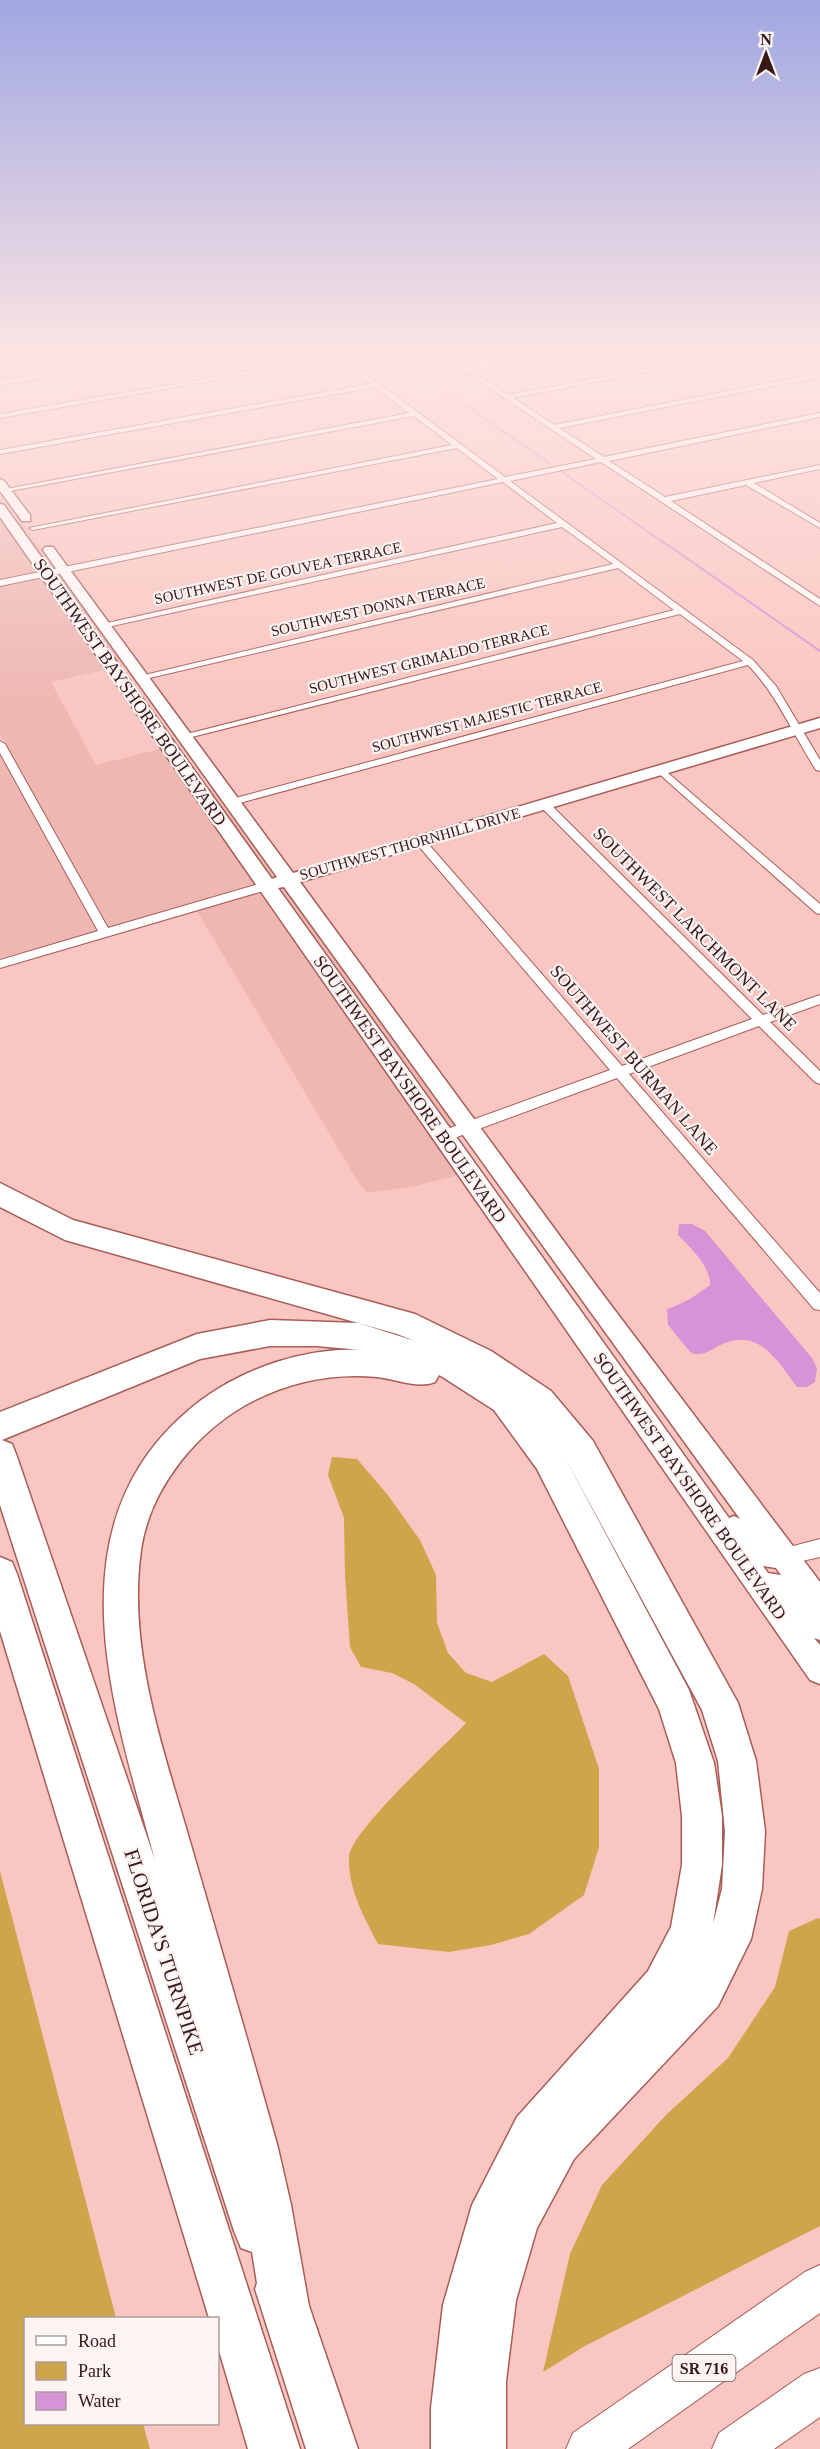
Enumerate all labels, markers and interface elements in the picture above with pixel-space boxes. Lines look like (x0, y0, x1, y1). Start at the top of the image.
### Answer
north arrow (736, 24, 796, 84)
text: N (760, 31, 772, 48)
street label: SOUTHWEST DE GOUVEA TERRACE (153, 539, 403, 607)
street label: SOUTHWEST BAYSHORE BOULEVARD (30, 554, 230, 830)
street label: SOUTHWEST DONNA TERRACE (269, 575, 487, 639)
street label: SOUTHWEST GRIMALDO TERRACE (307, 621, 551, 697)
street label: SOUTHWEST MAJESTIC TERRACE (370, 678, 604, 756)
street label: SOUTHWEST THORNHILL DRIVE (298, 805, 522, 883)
street label: SOUTHWEST LARCHMONT LANE (589, 823, 801, 1035)
street label: SOUTHWEST BAYSHORE BOULEVARD (310, 951, 510, 1227)
street label: SOUTHWEST BURMAN LANE (546, 961, 722, 1159)
street label: SOUTHWEST BAYSHORE BOULEVARD (590, 1348, 790, 1624)
street label: FLORIDA'S TURNPIKE (119, 1846, 209, 2058)
legend (24, 2317, 219, 2425)
text: Road (78, 2331, 116, 2351)
road number: SR 716 (672, 2355, 736, 2381)
text: Park (78, 2361, 111, 2381)
text: Water (78, 2391, 121, 2411)

